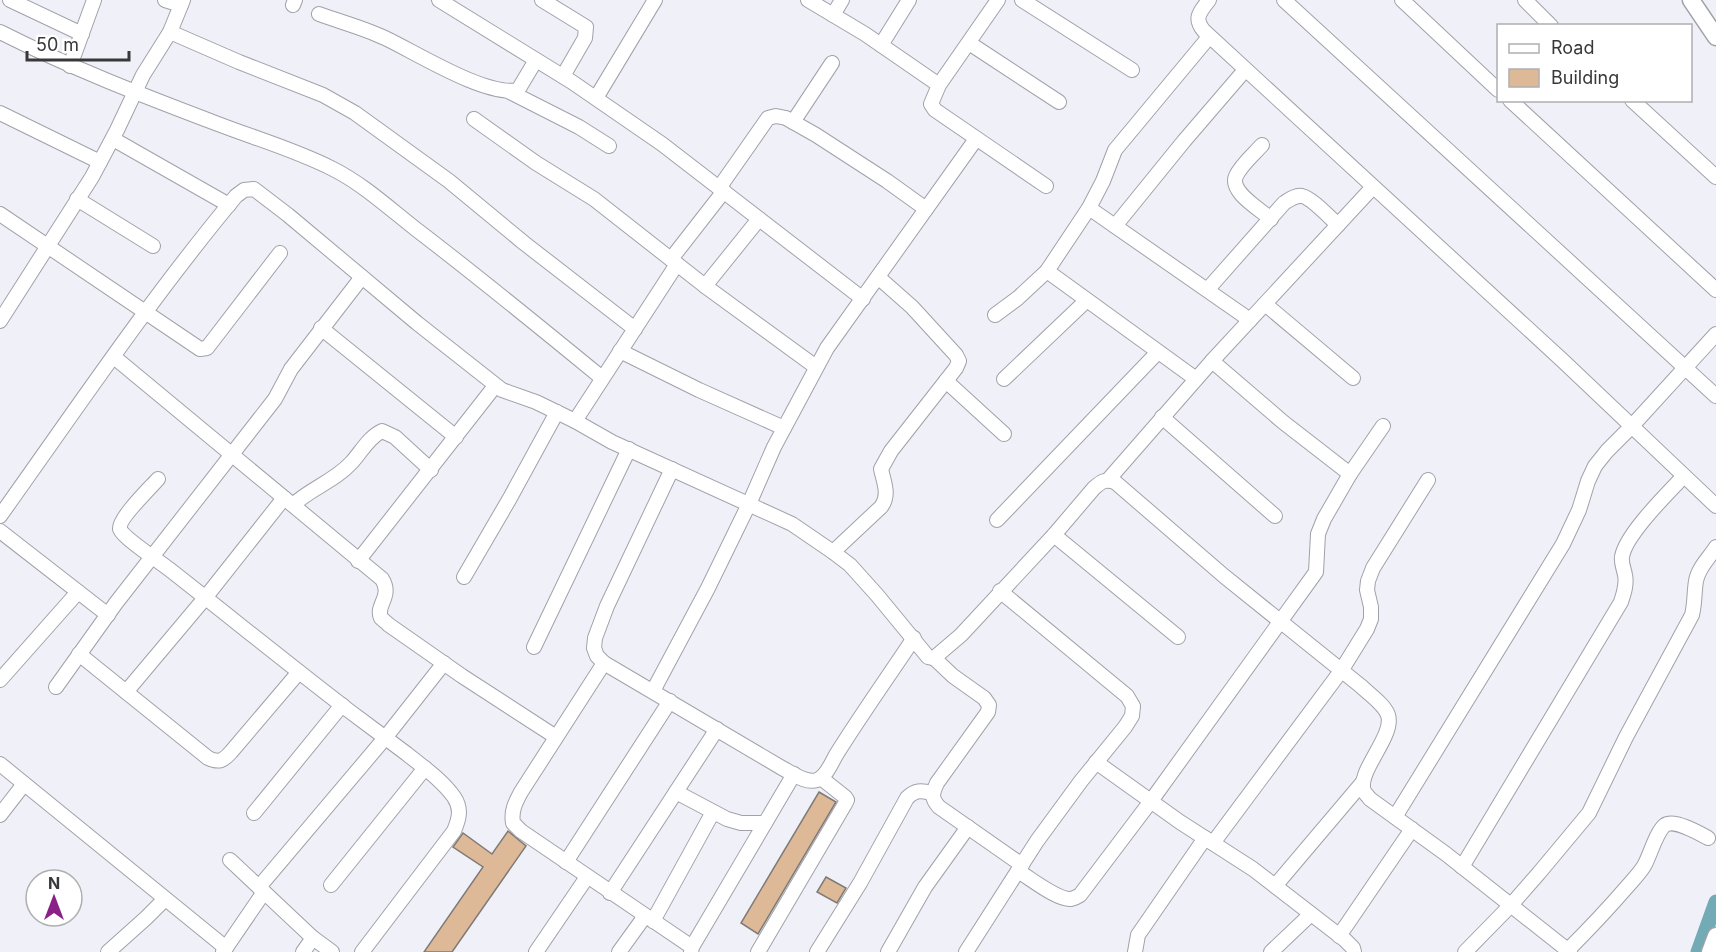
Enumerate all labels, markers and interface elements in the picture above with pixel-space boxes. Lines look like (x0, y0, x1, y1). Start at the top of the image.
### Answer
scale bar (27, 24, 129, 62)
legend (1497, 24, 1692, 102)
text: 50 m (36, 34, 79, 55)
text: Road (1551, 37, 1594, 58)
text: Building (1551, 67, 1619, 88)
north arrow (24, 868, 84, 928)
text: N (48, 873, 60, 893)

